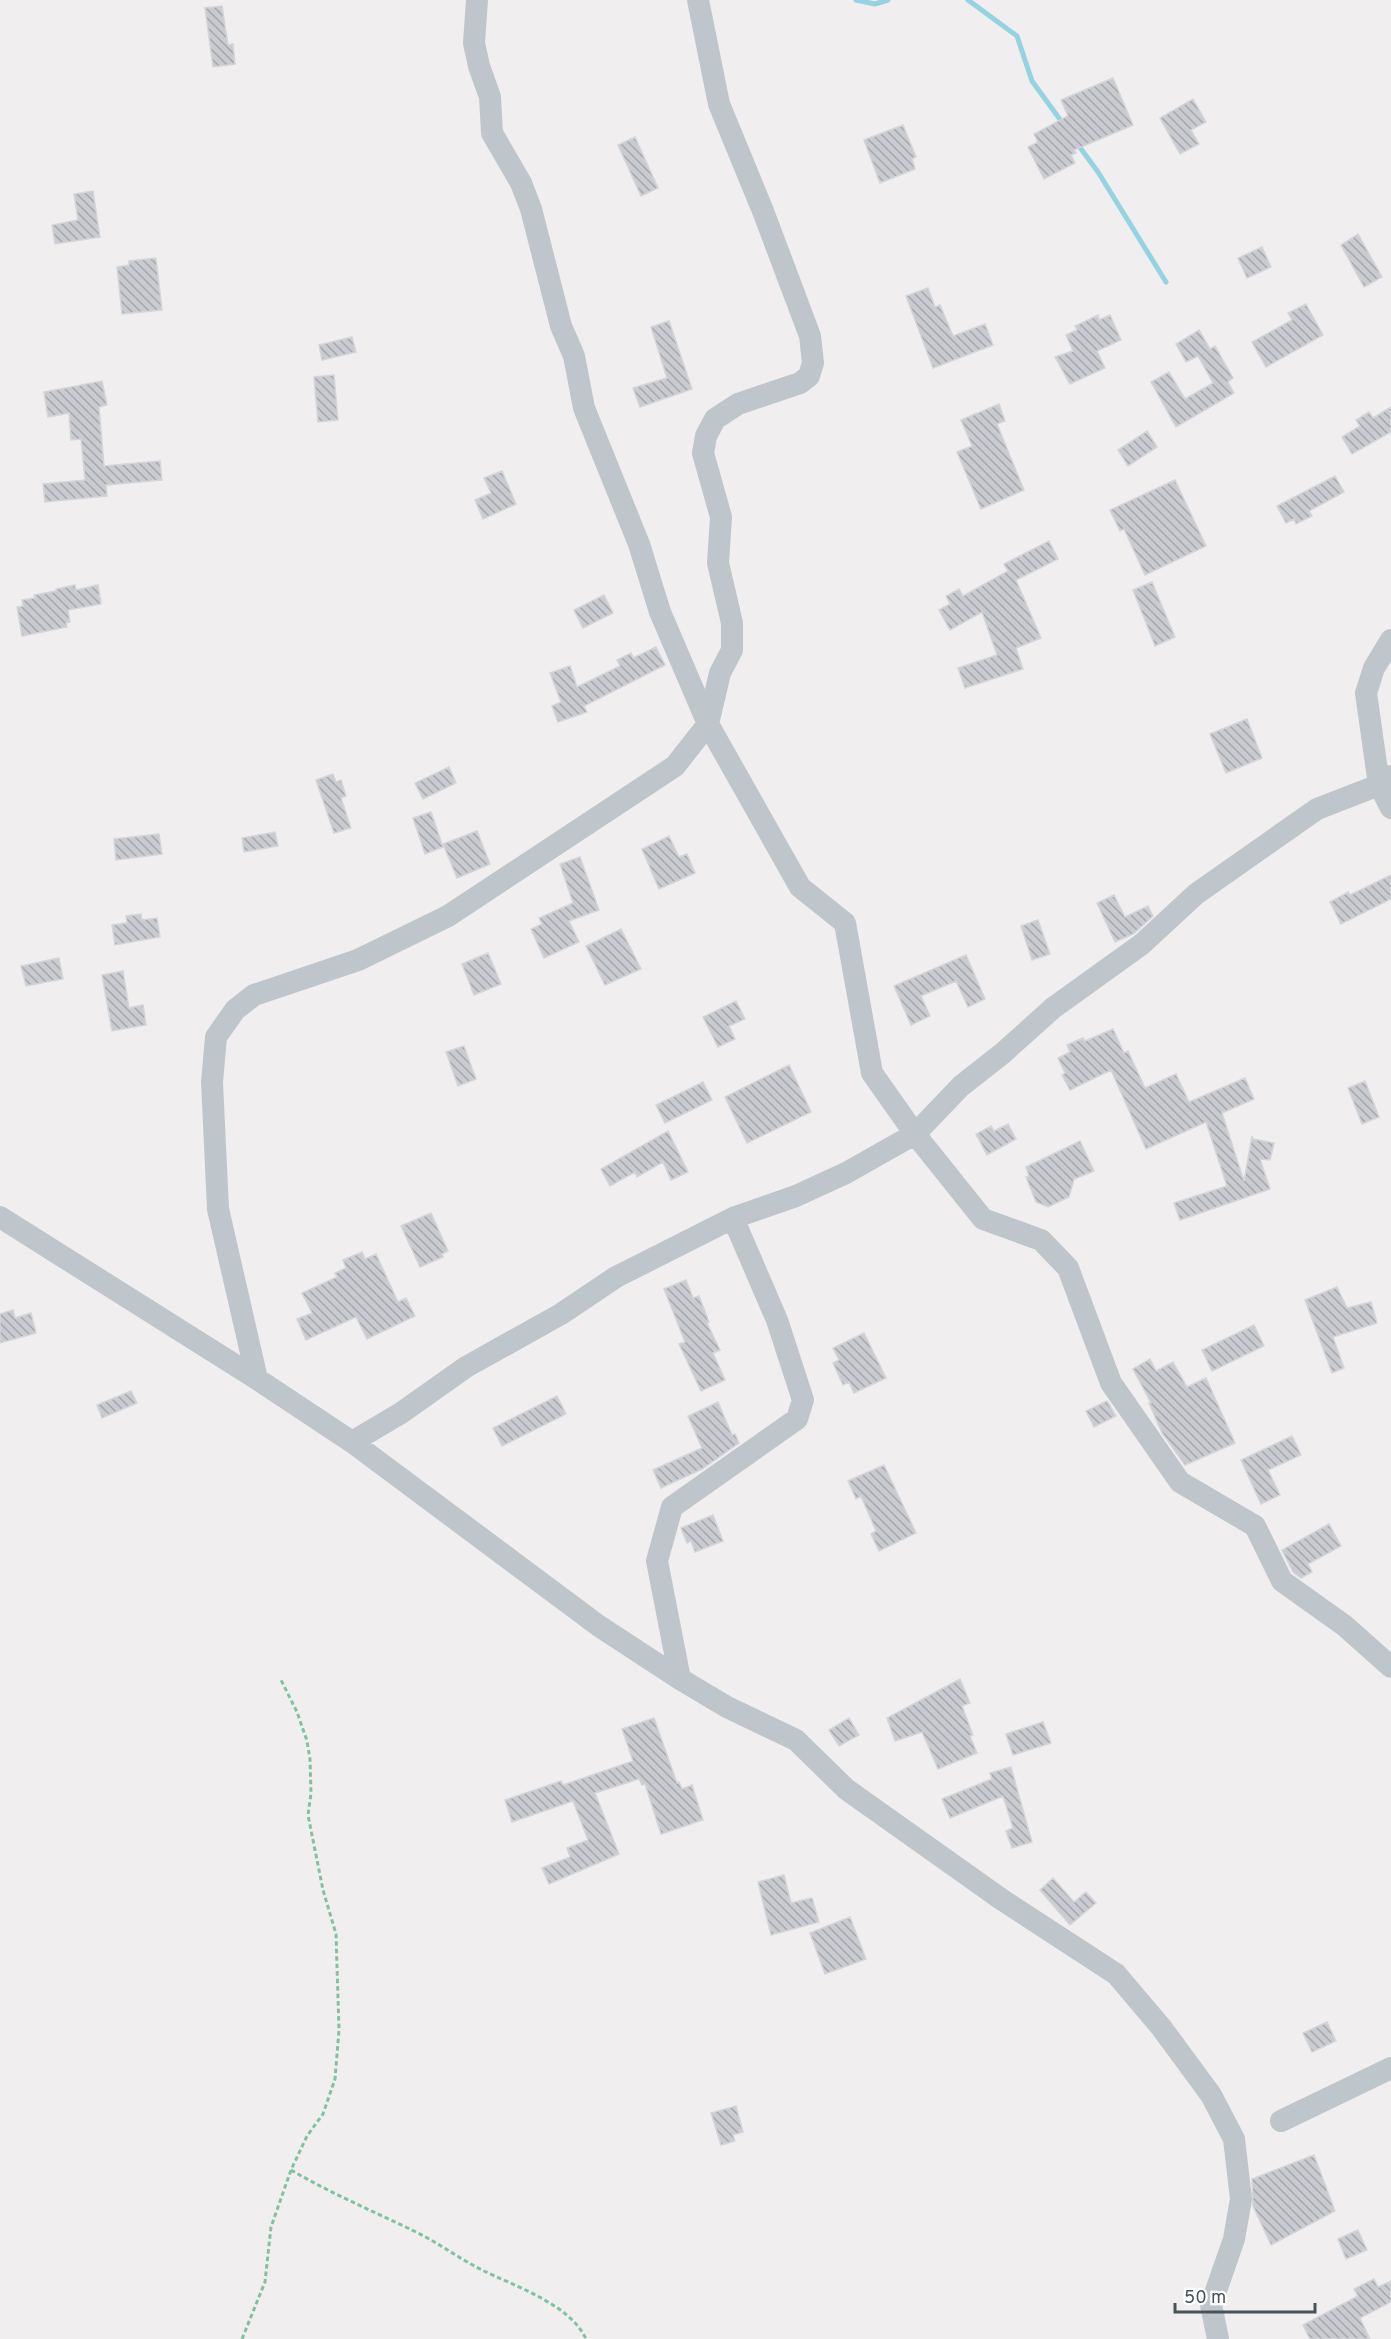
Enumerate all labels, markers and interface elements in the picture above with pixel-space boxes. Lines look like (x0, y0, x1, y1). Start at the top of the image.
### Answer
scale bar (1175, 2276, 1314, 2314)
text: 50 m (1184, 2287, 1226, 2310)

